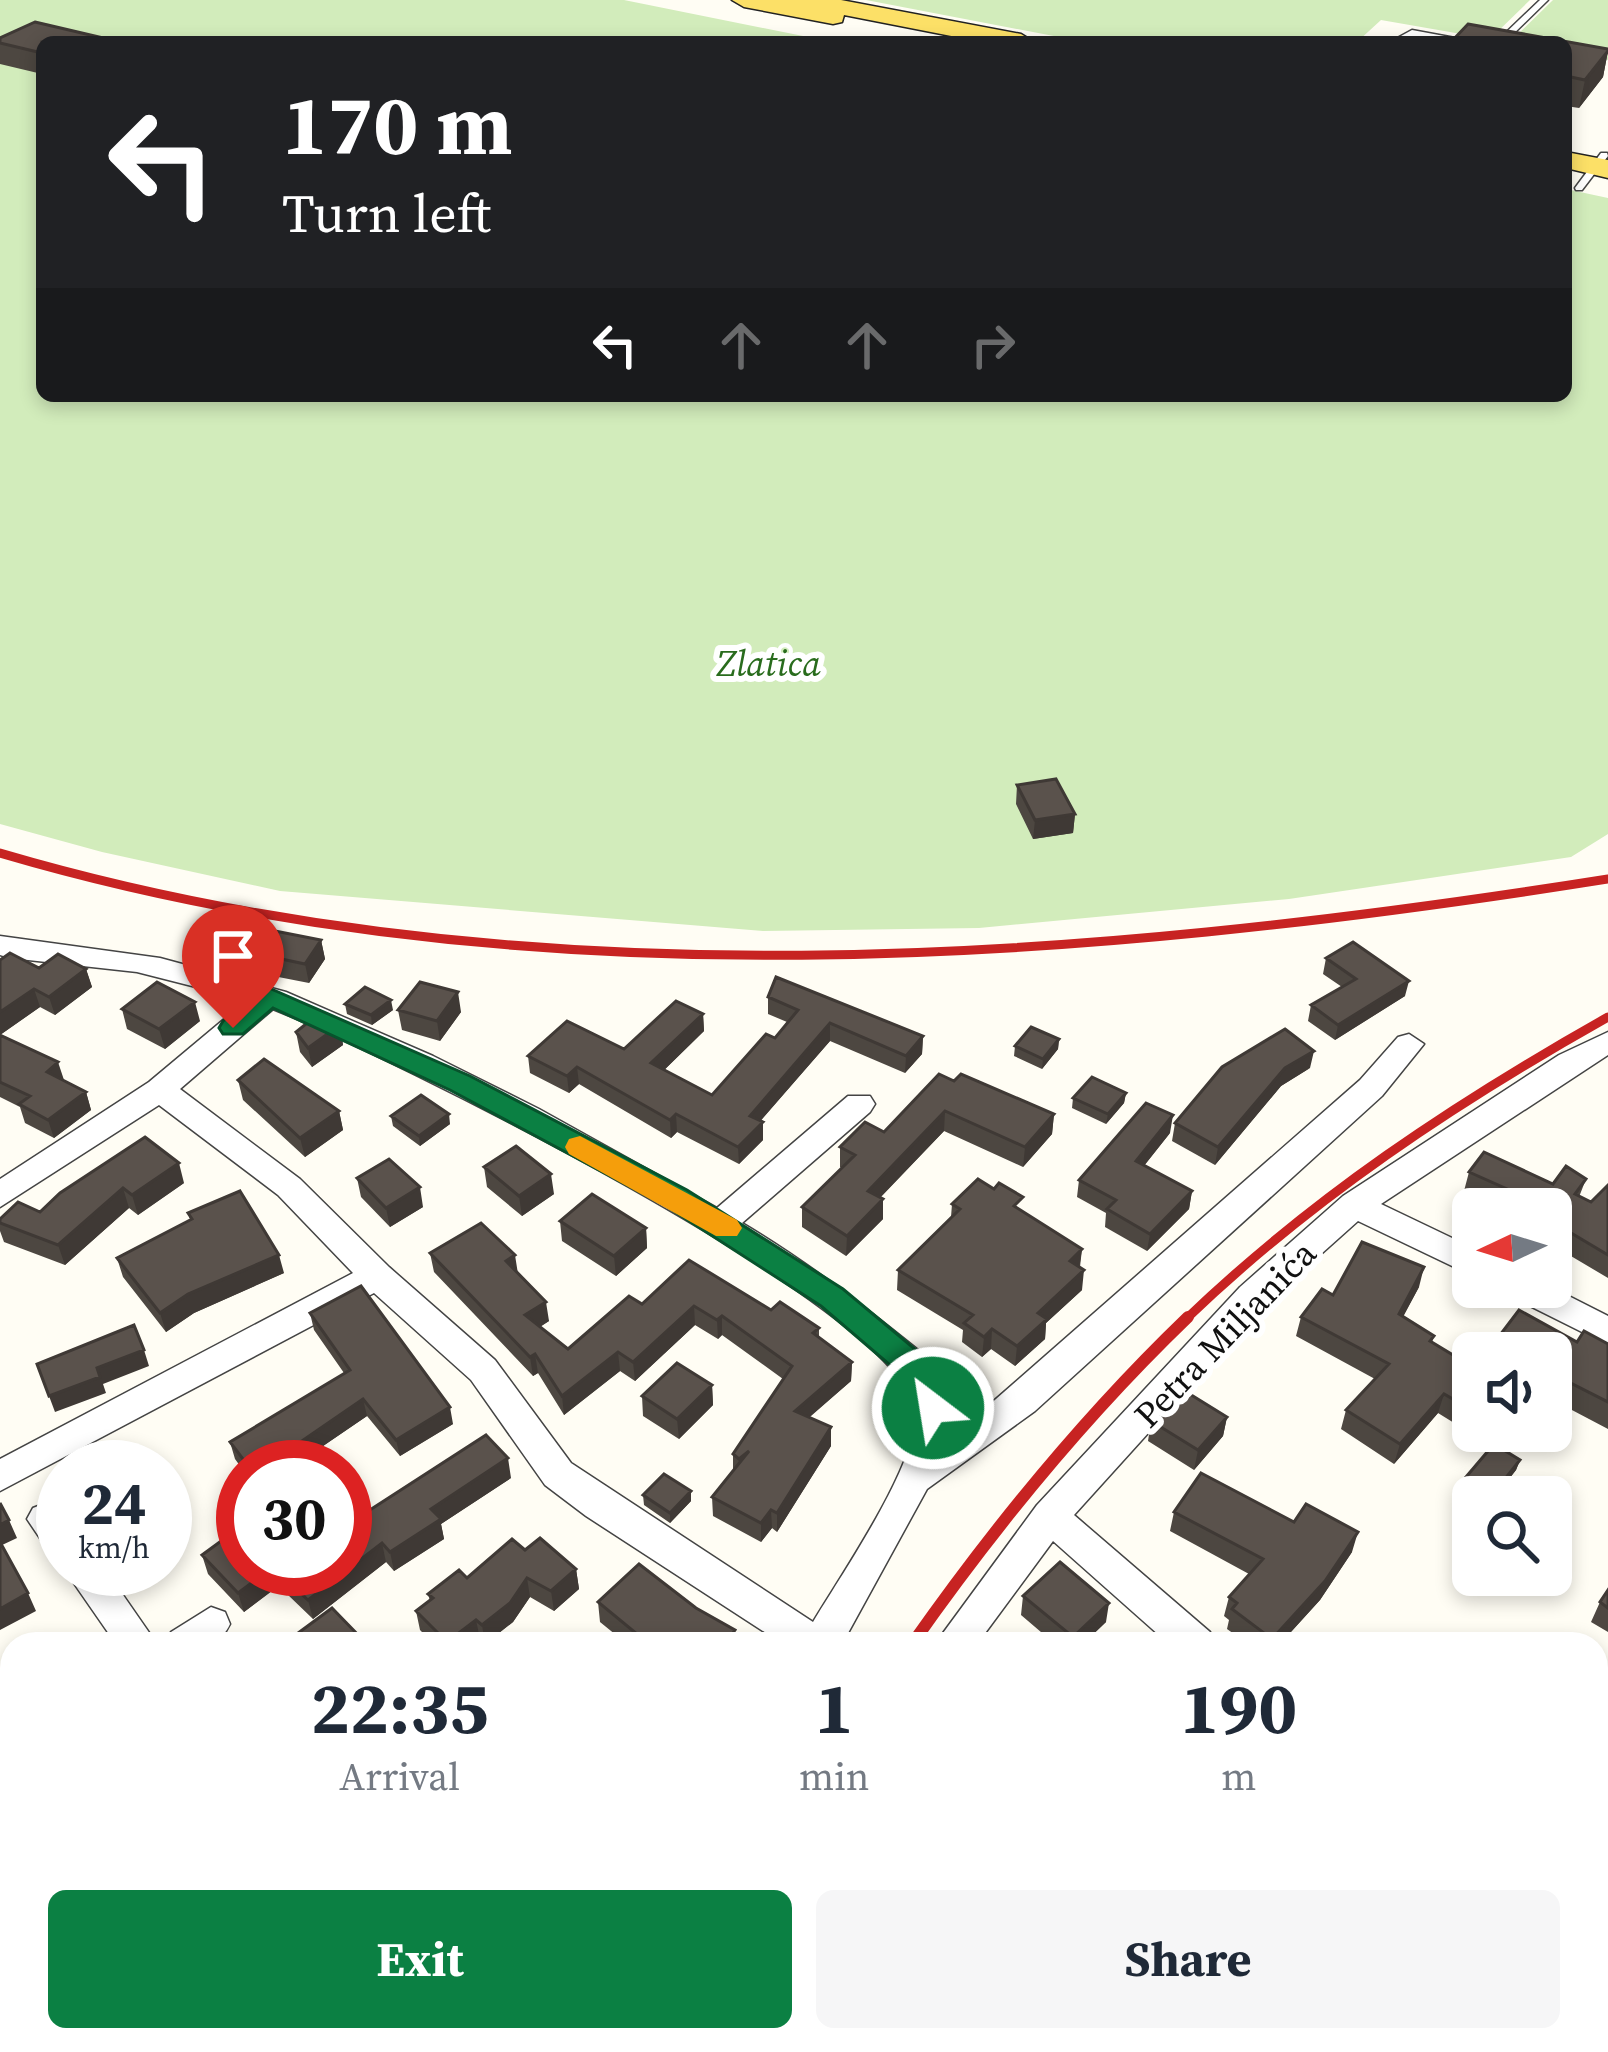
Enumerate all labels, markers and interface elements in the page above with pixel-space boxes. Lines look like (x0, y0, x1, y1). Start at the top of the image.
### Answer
text: 170 m (282, 67, 513, 182)
icon: left (84, 84, 240, 240)
text: Turn left (282, 176, 491, 250)
icon: left (582, 312, 648, 378)
icon: ahead (708, 312, 774, 378)
icon: ahead (834, 312, 900, 378)
icon: right (960, 312, 1026, 378)
park label: Zlatica (716, 639, 821, 688)
pin (182, 905, 284, 1028)
icon: arrive (200, 923, 266, 989)
north arrow (1452, 1188, 1572, 1308)
map controls (1452, 1188, 1572, 1596)
street label: Petra Miljanića (1123, 1229, 1327, 1438)
button: sound (1452, 1332, 1572, 1452)
position arrow (870, 1345, 996, 1471)
speed limit sign: 30 (216, 1440, 372, 1596)
text: 24 (81, 1462, 147, 1544)
button: search (1452, 1476, 1572, 1596)
text: km/h (78, 1527, 150, 1568)
text: 22:35 (311, 1658, 488, 1757)
text: 1 (815, 1658, 854, 1757)
text: 190 (1180, 1658, 1297, 1757)
text: Arrival (339, 1750, 460, 1803)
text: min (799, 1750, 870, 1803)
text: m (1221, 1750, 1256, 1803)
button: Exit (48, 1890, 792, 2028)
button: Share (816, 1890, 1560, 2028)

